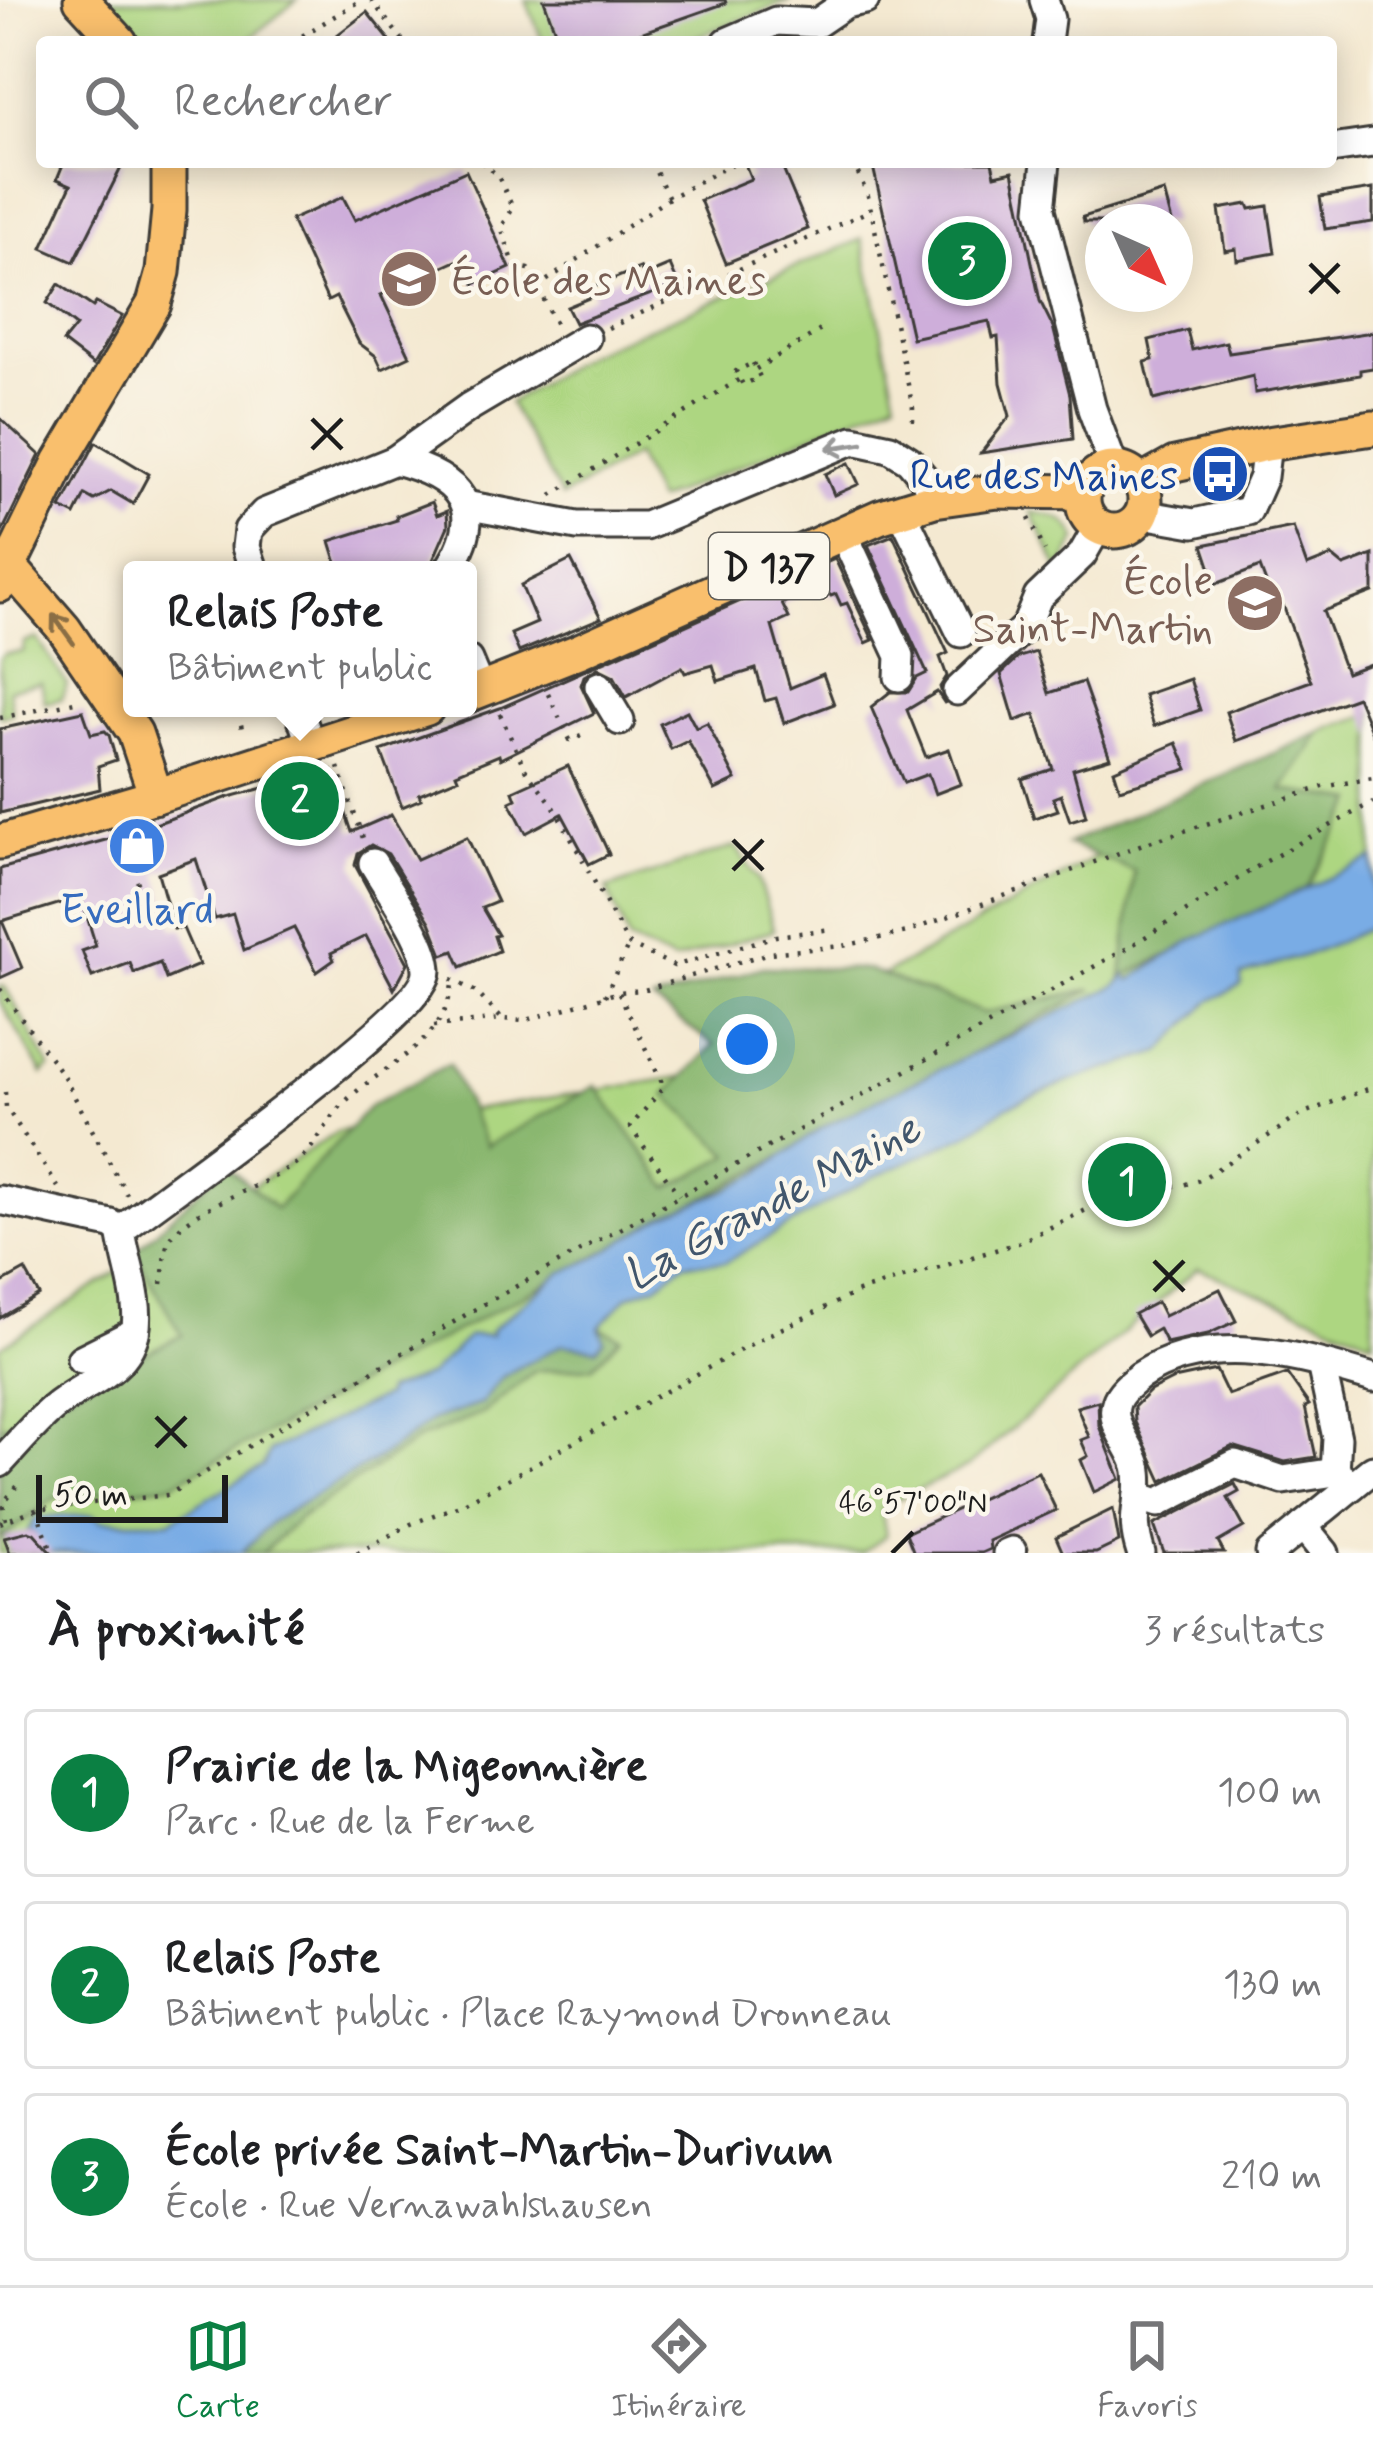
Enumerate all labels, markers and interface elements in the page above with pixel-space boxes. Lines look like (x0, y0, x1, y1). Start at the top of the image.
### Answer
search box (36, 36, 1337, 168)
icon: search (78, 69, 144, 135)
text: Rechercher (174, 73, 393, 132)
north arrow (1085, 204, 1193, 312)
pin: 3 (928, 216, 1006, 306)
school or university icon: École des Maines (378, 248, 440, 310)
place label: École des Maines (451, 254, 765, 310)
one-way arrow (827, 435, 866, 458)
bus stop icon: Rue des Maines (1189, 443, 1251, 505)
place label: Rue des Maines (910, 450, 1178, 505)
road number: D 137 (709, 533, 829, 599)
place label: École Saint-Martin (972, 554, 1213, 658)
popup (123, 561, 477, 717)
school or university icon: École Saint-Martin (1224, 572, 1286, 634)
text: Relais Poste (168, 584, 383, 643)
one-way arrow (51, 613, 76, 646)
text: Bâtiment public (168, 643, 432, 694)
pin: 2 (261, 756, 339, 846)
shop icon: Eveillard (106, 815, 168, 877)
place label: Eveillard (60, 884, 214, 939)
your location (717, 1014, 777, 1074)
water label: La Grande Maine (614, 1100, 932, 1306)
pin: 1 (1088, 1137, 1166, 1227)
scale bar (36, 1469, 228, 1522)
text: 50 m (54, 1474, 128, 1518)
text: 46°57'00"N (839, 1484, 987, 1523)
text: À proximité (48, 1598, 304, 1664)
text: 3 résultats (1144, 1606, 1325, 1657)
text: Prairie de la Migeonnière (165, 1738, 647, 1797)
text: 1 (81, 1768, 99, 1819)
text: 100 m (1217, 1768, 1322, 1819)
text: Parc · Rue de la Ferme (165, 1797, 535, 1848)
text: Relais Poste (165, 1930, 381, 1989)
text: 2 (80, 1960, 100, 2011)
text: 130 m (1223, 1960, 1322, 2011)
text: Bâtiment public · Place Raymond Dronneau (165, 1989, 892, 2040)
text: École privée Saint-Martin-Durivum (165, 2122, 833, 2181)
text: 3 (81, 2152, 99, 2203)
text: 210 m (1221, 2152, 1322, 2203)
text: École · Rue Vernawahlshausen (165, 2181, 652, 2232)
tab: Carte (175, 2313, 260, 2429)
tab: Itinéraire (611, 2313, 746, 2429)
tab: Favoris (1097, 2313, 1198, 2429)

